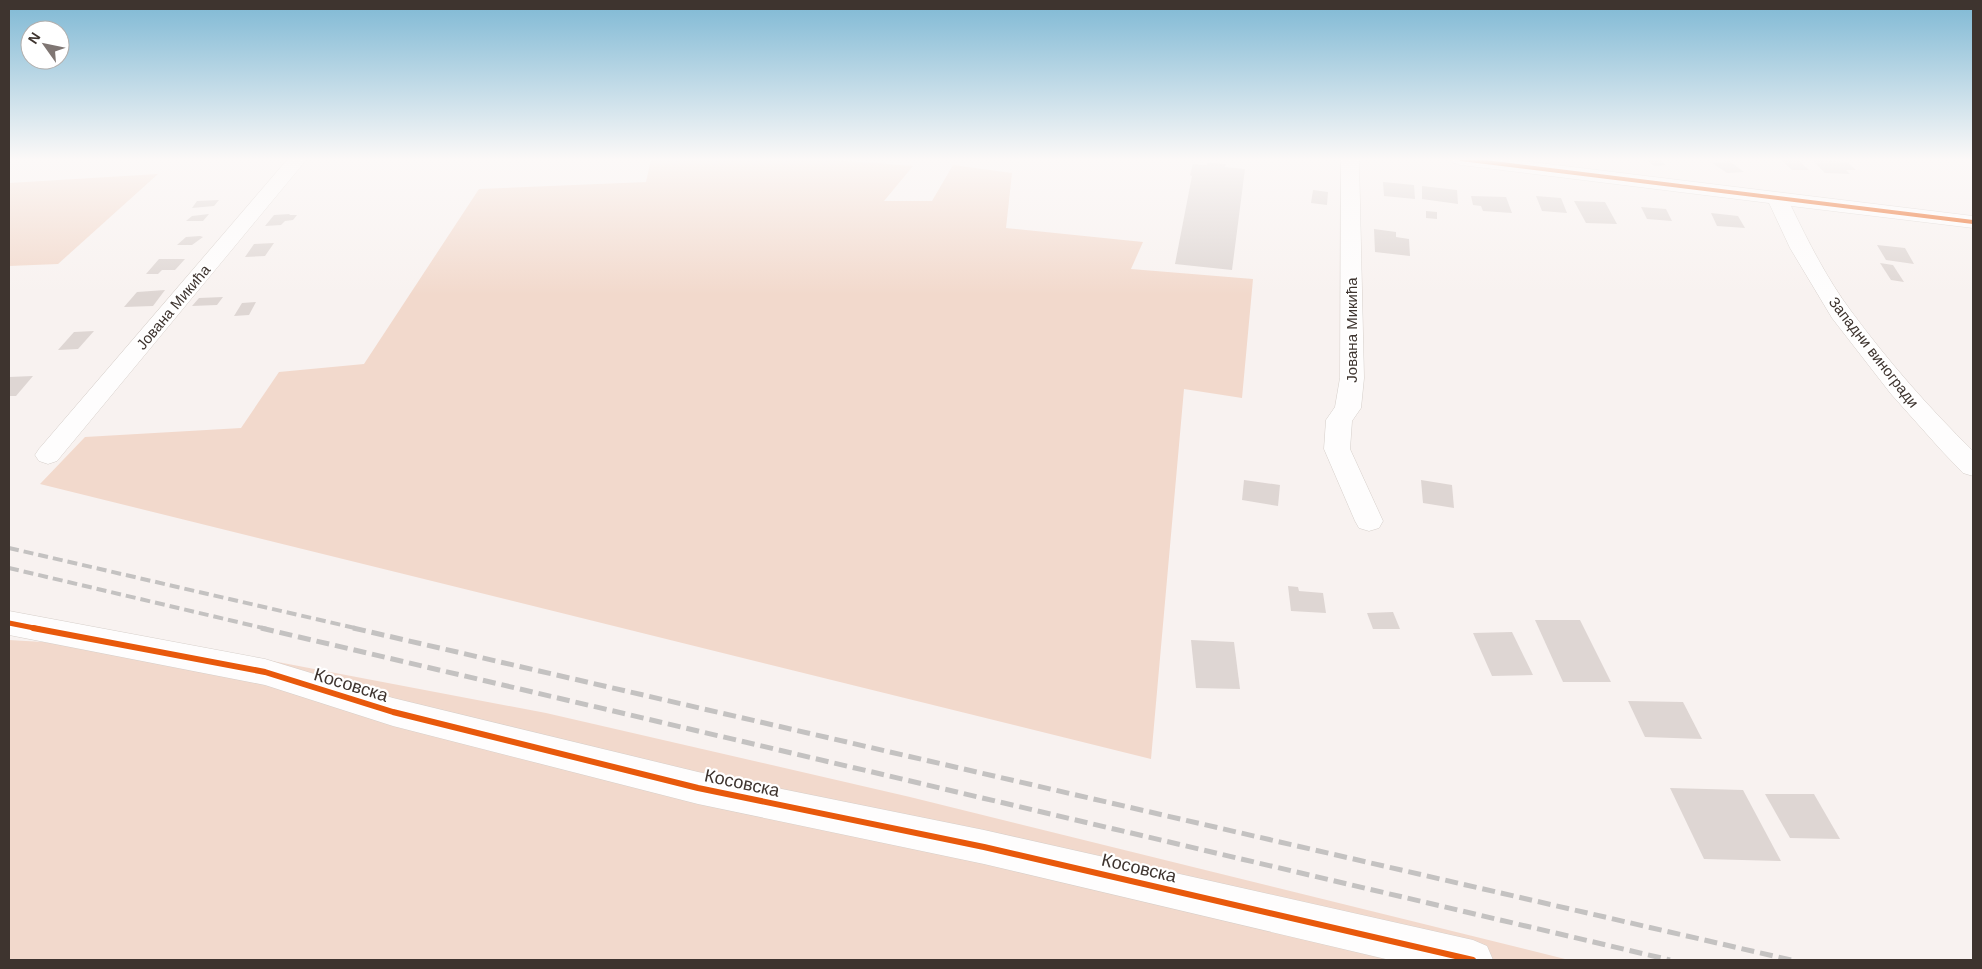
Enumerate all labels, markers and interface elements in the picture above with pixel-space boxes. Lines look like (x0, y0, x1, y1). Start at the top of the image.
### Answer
north arrow (20, 20, 70, 70)
text: N (25, 29, 44, 47)
street label: Јована Микића (133, 261, 214, 353)
street label: Јована Микића (1343, 277, 1360, 383)
street label: Западни виногради (1826, 293, 1922, 411)
street label: Косовска (312, 664, 391, 706)
street label: Косовска (703, 765, 782, 801)
street label: Косовска (1100, 850, 1179, 887)

